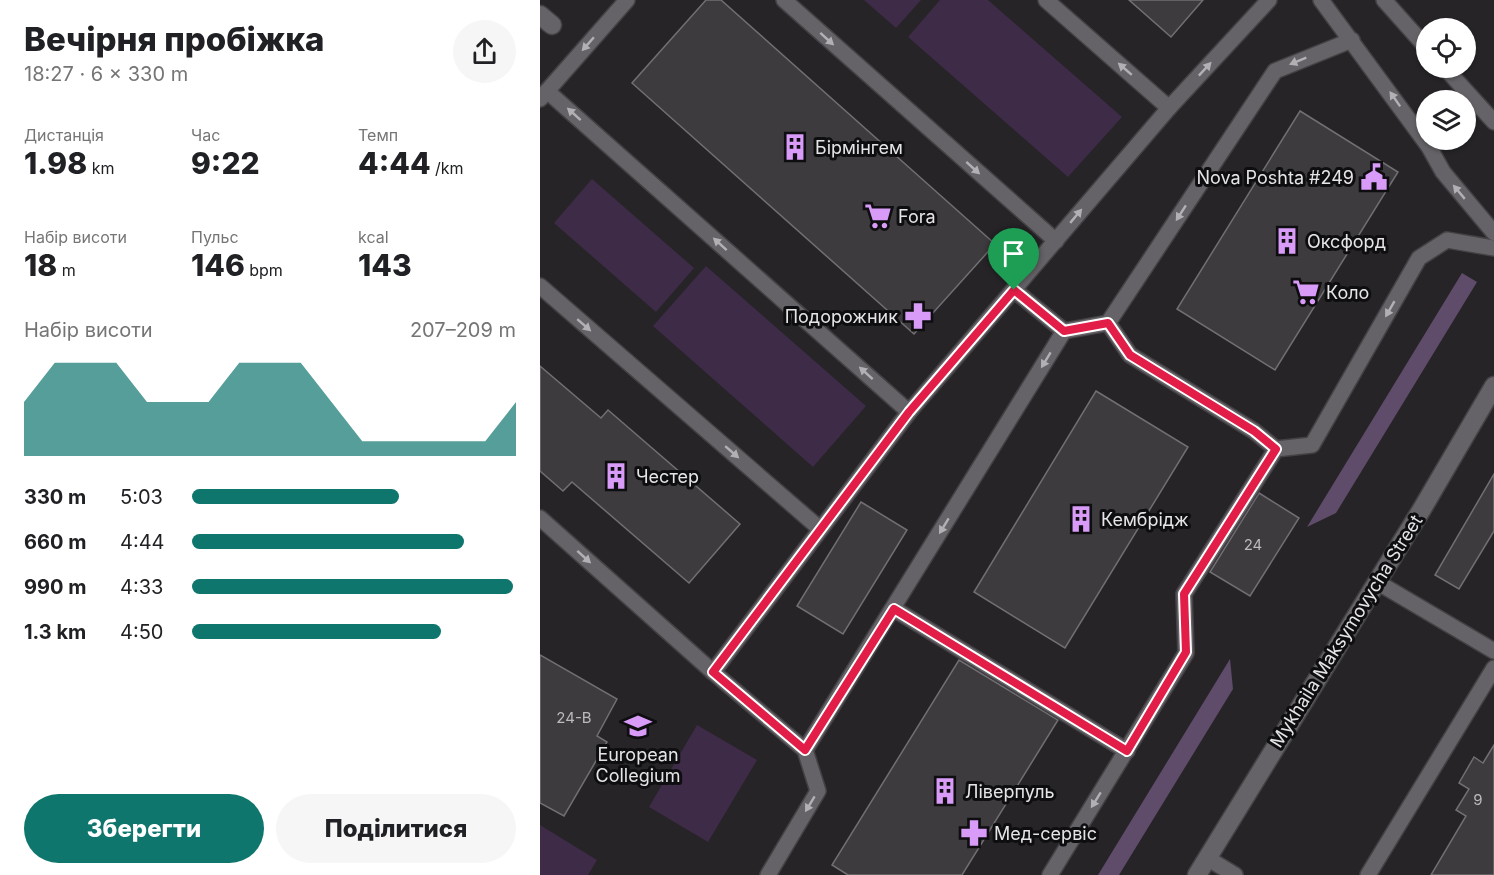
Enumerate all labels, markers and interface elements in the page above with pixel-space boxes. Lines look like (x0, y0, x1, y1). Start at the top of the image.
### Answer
map controls (1416, 18, 1476, 150)
button: locate (1416, 18, 1476, 78)
text: Вечірня пробіжка (24, 19, 324, 59)
button: share (453, 20, 516, 83)
one-way arrow (820, 32, 835, 46)
one-way arrow (582, 36, 595, 51)
one-way arrow (1289, 57, 1307, 67)
text: 18:27 · 6 × 330 m (24, 62, 188, 86)
one-way arrow (1118, 63, 1133, 76)
one-way arrow (1197, 63, 1211, 77)
button: layers (1416, 90, 1476, 150)
one-way arrow (1389, 92, 1401, 108)
one-way arrow (567, 108, 582, 121)
text: Дистанція (24, 125, 104, 145)
text: Час (191, 125, 220, 145)
text: Темп (358, 125, 398, 145)
building icon: Бірмінгем (780, 132, 810, 162)
place label: Бірмінгем (815, 137, 903, 158)
text: 1.98 (24, 145, 87, 181)
text: 9:22 (191, 145, 260, 181)
text: 4:44 (358, 145, 431, 181)
text: km (87, 158, 114, 178)
text: /km (431, 158, 464, 178)
one-way arrow (965, 161, 980, 174)
public building icon: Nova Poshta #249 (1359, 162, 1389, 192)
place label: Nova Poshta #249 (1196, 167, 1354, 188)
one-way arrow (1453, 184, 1466, 199)
supermarket icon: Fora (863, 201, 893, 231)
one-way arrow (1176, 205, 1187, 221)
place label: Fora (898, 206, 936, 227)
one-way arrow (1070, 208, 1083, 224)
building icon: Оксфорд (1272, 226, 1302, 256)
text: Набір висоти (24, 227, 127, 247)
text: Пульс (191, 227, 239, 247)
text: kcal (358, 227, 389, 247)
pin (988, 228, 1039, 290)
place label: Оксфорд (1307, 231, 1386, 252)
one-way arrow (712, 237, 727, 251)
icon: arrive (997, 237, 1030, 270)
text: 18 (24, 247, 57, 283)
text: 146 (191, 247, 245, 283)
text: 143 (358, 247, 412, 283)
text: m (57, 260, 76, 280)
text: bpm (245, 260, 283, 280)
supermarket icon: Коло (1291, 277, 1321, 307)
place label: Коло (1326, 282, 1369, 303)
pharmacy icon: Подорожник (903, 301, 933, 331)
one-way arrow (1385, 301, 1395, 318)
place label: Подорожник (785, 306, 898, 327)
text: Набір висоти (24, 318, 153, 342)
text: 207–209 m (410, 318, 516, 342)
one-way arrow (576, 318, 591, 331)
one-way arrow (1040, 352, 1051, 368)
one-way arrow (858, 366, 873, 380)
one-way arrow (724, 445, 739, 458)
building icon: Честер (601, 461, 631, 491)
place label: Честер (636, 466, 699, 487)
text: 330 m (24, 485, 86, 509)
text: 5:03 (120, 485, 163, 509)
building icon: Кембрідж (1066, 504, 1096, 534)
place label: Кембрідж (1101, 509, 1189, 530)
street label: Mykhaila Maksymovycha Street (1266, 511, 1426, 751)
one-way arrow (939, 518, 950, 534)
text: 660 m (24, 530, 86, 554)
text: 4:44 (120, 530, 165, 554)
house number: 24 (1244, 535, 1262, 554)
one-way arrow (576, 550, 591, 563)
text: 990 m (24, 575, 86, 599)
text: 4:33 (120, 575, 163, 599)
text: 1.3 km (24, 620, 86, 644)
text: 4:50 (120, 620, 163, 644)
house number: 24-В (556, 708, 592, 727)
school or university icon: European Collegium (623, 711, 653, 741)
place label: European Collegium (596, 744, 680, 786)
building icon: Ліверпуль (930, 776, 960, 806)
place label: Ліверпуль (965, 781, 1055, 802)
house number: 9 (1473, 790, 1483, 809)
one-way arrow (1091, 792, 1102, 809)
button: Зберегти (24, 794, 264, 863)
button: Поділитися (276, 794, 516, 863)
one-way arrow (805, 796, 816, 812)
pharmacy icon: Мед-сервіс (959, 818, 989, 848)
place label: Мед-сервіс (994, 823, 1097, 844)

